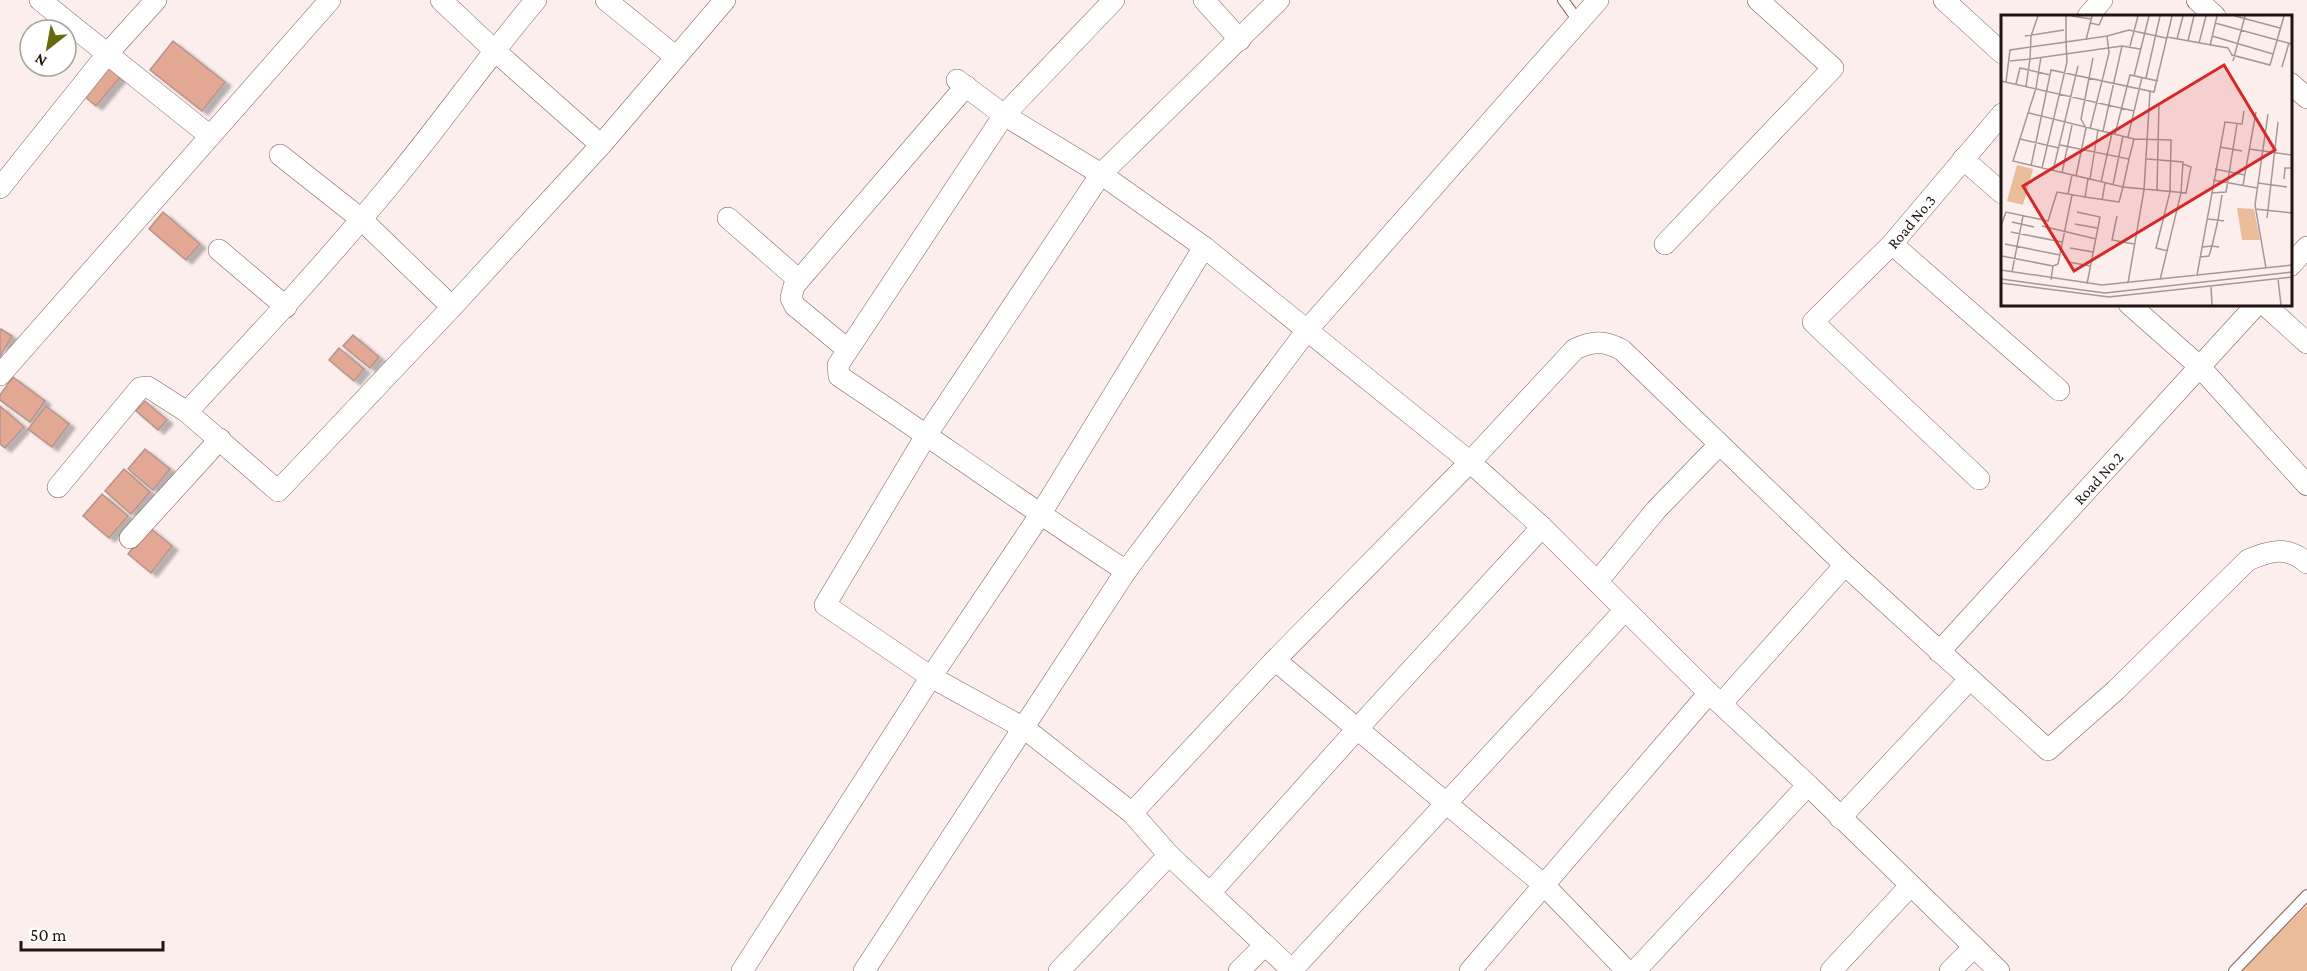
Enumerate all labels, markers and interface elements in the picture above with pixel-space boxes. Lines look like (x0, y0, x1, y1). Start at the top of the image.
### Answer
inset map (2001, 15, 2292, 306)
north arrow (18, 18, 78, 78)
text: N (31, 50, 50, 71)
street label: Road No.3 (1884, 192, 1939, 252)
street label: Road No.2 (2070, 448, 2127, 508)
scale bar (21, 914, 164, 952)
text: 50 m (30, 925, 67, 945)

